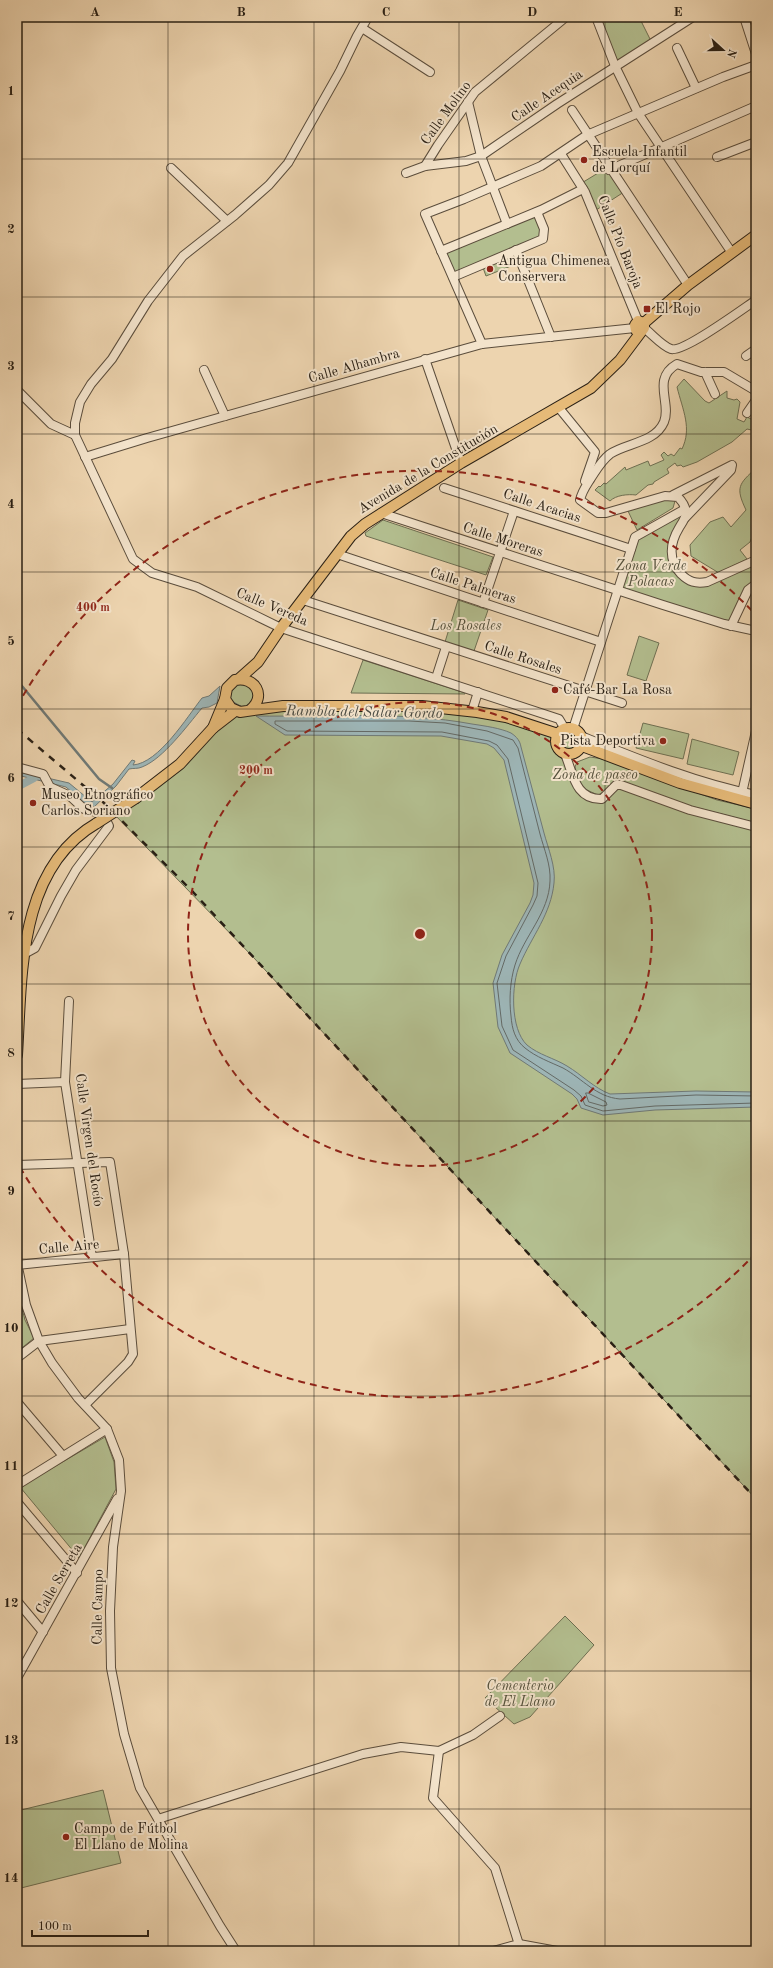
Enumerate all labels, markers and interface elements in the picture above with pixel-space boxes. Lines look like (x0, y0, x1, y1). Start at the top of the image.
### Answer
text: A (90, 6, 100, 19)
text: B (236, 6, 246, 19)
text: C (382, 6, 390, 19)
text: D (527, 6, 537, 19)
text: E (674, 6, 683, 19)
north arrow (703, 30, 743, 70)
text: N (724, 47, 738, 59)
street label: Calle Acequia (509, 67, 585, 125)
street label: Calle Molino (418, 79, 474, 147)
text: 1 (7, 85, 15, 98)
place label: Escuela Infantil de Lorquí (592, 145, 687, 175)
marker: Escuela Infantil de Lorquí (579, 155, 589, 165)
street label: Calle Pío Baroja (595, 193, 645, 291)
text: 2 (7, 223, 15, 236)
place label: Antigua Chimenea Conservera (498, 254, 610, 284)
marker: Antigua Chimenea Conservera (485, 264, 495, 274)
place label: El Rojo (655, 302, 701, 316)
marker: El Rojo (642, 304, 652, 314)
street label: Calle Alhambra (307, 346, 401, 386)
text: 3 (7, 360, 15, 373)
street label: Avenida de la Constitución (356, 422, 501, 516)
street label: Calle Acacias (501, 487, 583, 525)
text: 4 (7, 498, 15, 511)
street label: Calle Moreras (461, 520, 545, 560)
park label: Zona Verde Polacas (616, 559, 687, 589)
street label: Calle Palmeras (428, 565, 518, 607)
street label: Calle Vereda (234, 586, 310, 628)
text: 400 m (76, 602, 110, 614)
park label: Los Rosales (429, 619, 502, 633)
text: 5 (7, 635, 15, 648)
street label: Calle Rosales (483, 639, 563, 677)
place label: Café-Bar La Rosa (563, 683, 672, 697)
marker: Café-Bar La Rosa (550, 685, 560, 695)
water label: Rambla del Salar Gordo (284, 704, 443, 722)
place label: Pista Deportiva (560, 734, 655, 748)
marker: Pista Deportiva (658, 736, 668, 746)
text: 200 m (239, 765, 273, 777)
park label: Zona de paseo (552, 768, 638, 783)
text: 6 (7, 772, 15, 785)
place label: Museo Etnográfico Carlos Soriano (41, 788, 153, 818)
marker: Museo Etnográfico Carlos Soriano (28, 798, 38, 808)
text: 7 (7, 910, 15, 923)
centre of rings (413, 927, 427, 941)
text: 8 (7, 1047, 15, 1060)
street label: Calle Virgen del Rocío (73, 1072, 105, 1208)
text: 9 (7, 1185, 15, 1198)
street label: Calle Aire (38, 1237, 100, 1257)
text: 10 (3, 1322, 19, 1335)
text: 11 (3, 1460, 19, 1473)
street label: Calle Serreta (33, 1541, 85, 1617)
street label: Calle Campo (90, 1569, 106, 1645)
text: 12 (3, 1597, 19, 1610)
park label: Cementerio de El Llano (485, 1679, 555, 1709)
text: 13 (3, 1734, 19, 1747)
place label: Campo de Fútbol El Llano de Molina (74, 1822, 188, 1852)
marker: Campo de Fútbol El Llano de Molina (61, 1832, 71, 1842)
text: 14 (3, 1872, 19, 1885)
scale bar (32, 1912, 148, 1938)
text: 100 m (38, 1921, 72, 1933)

